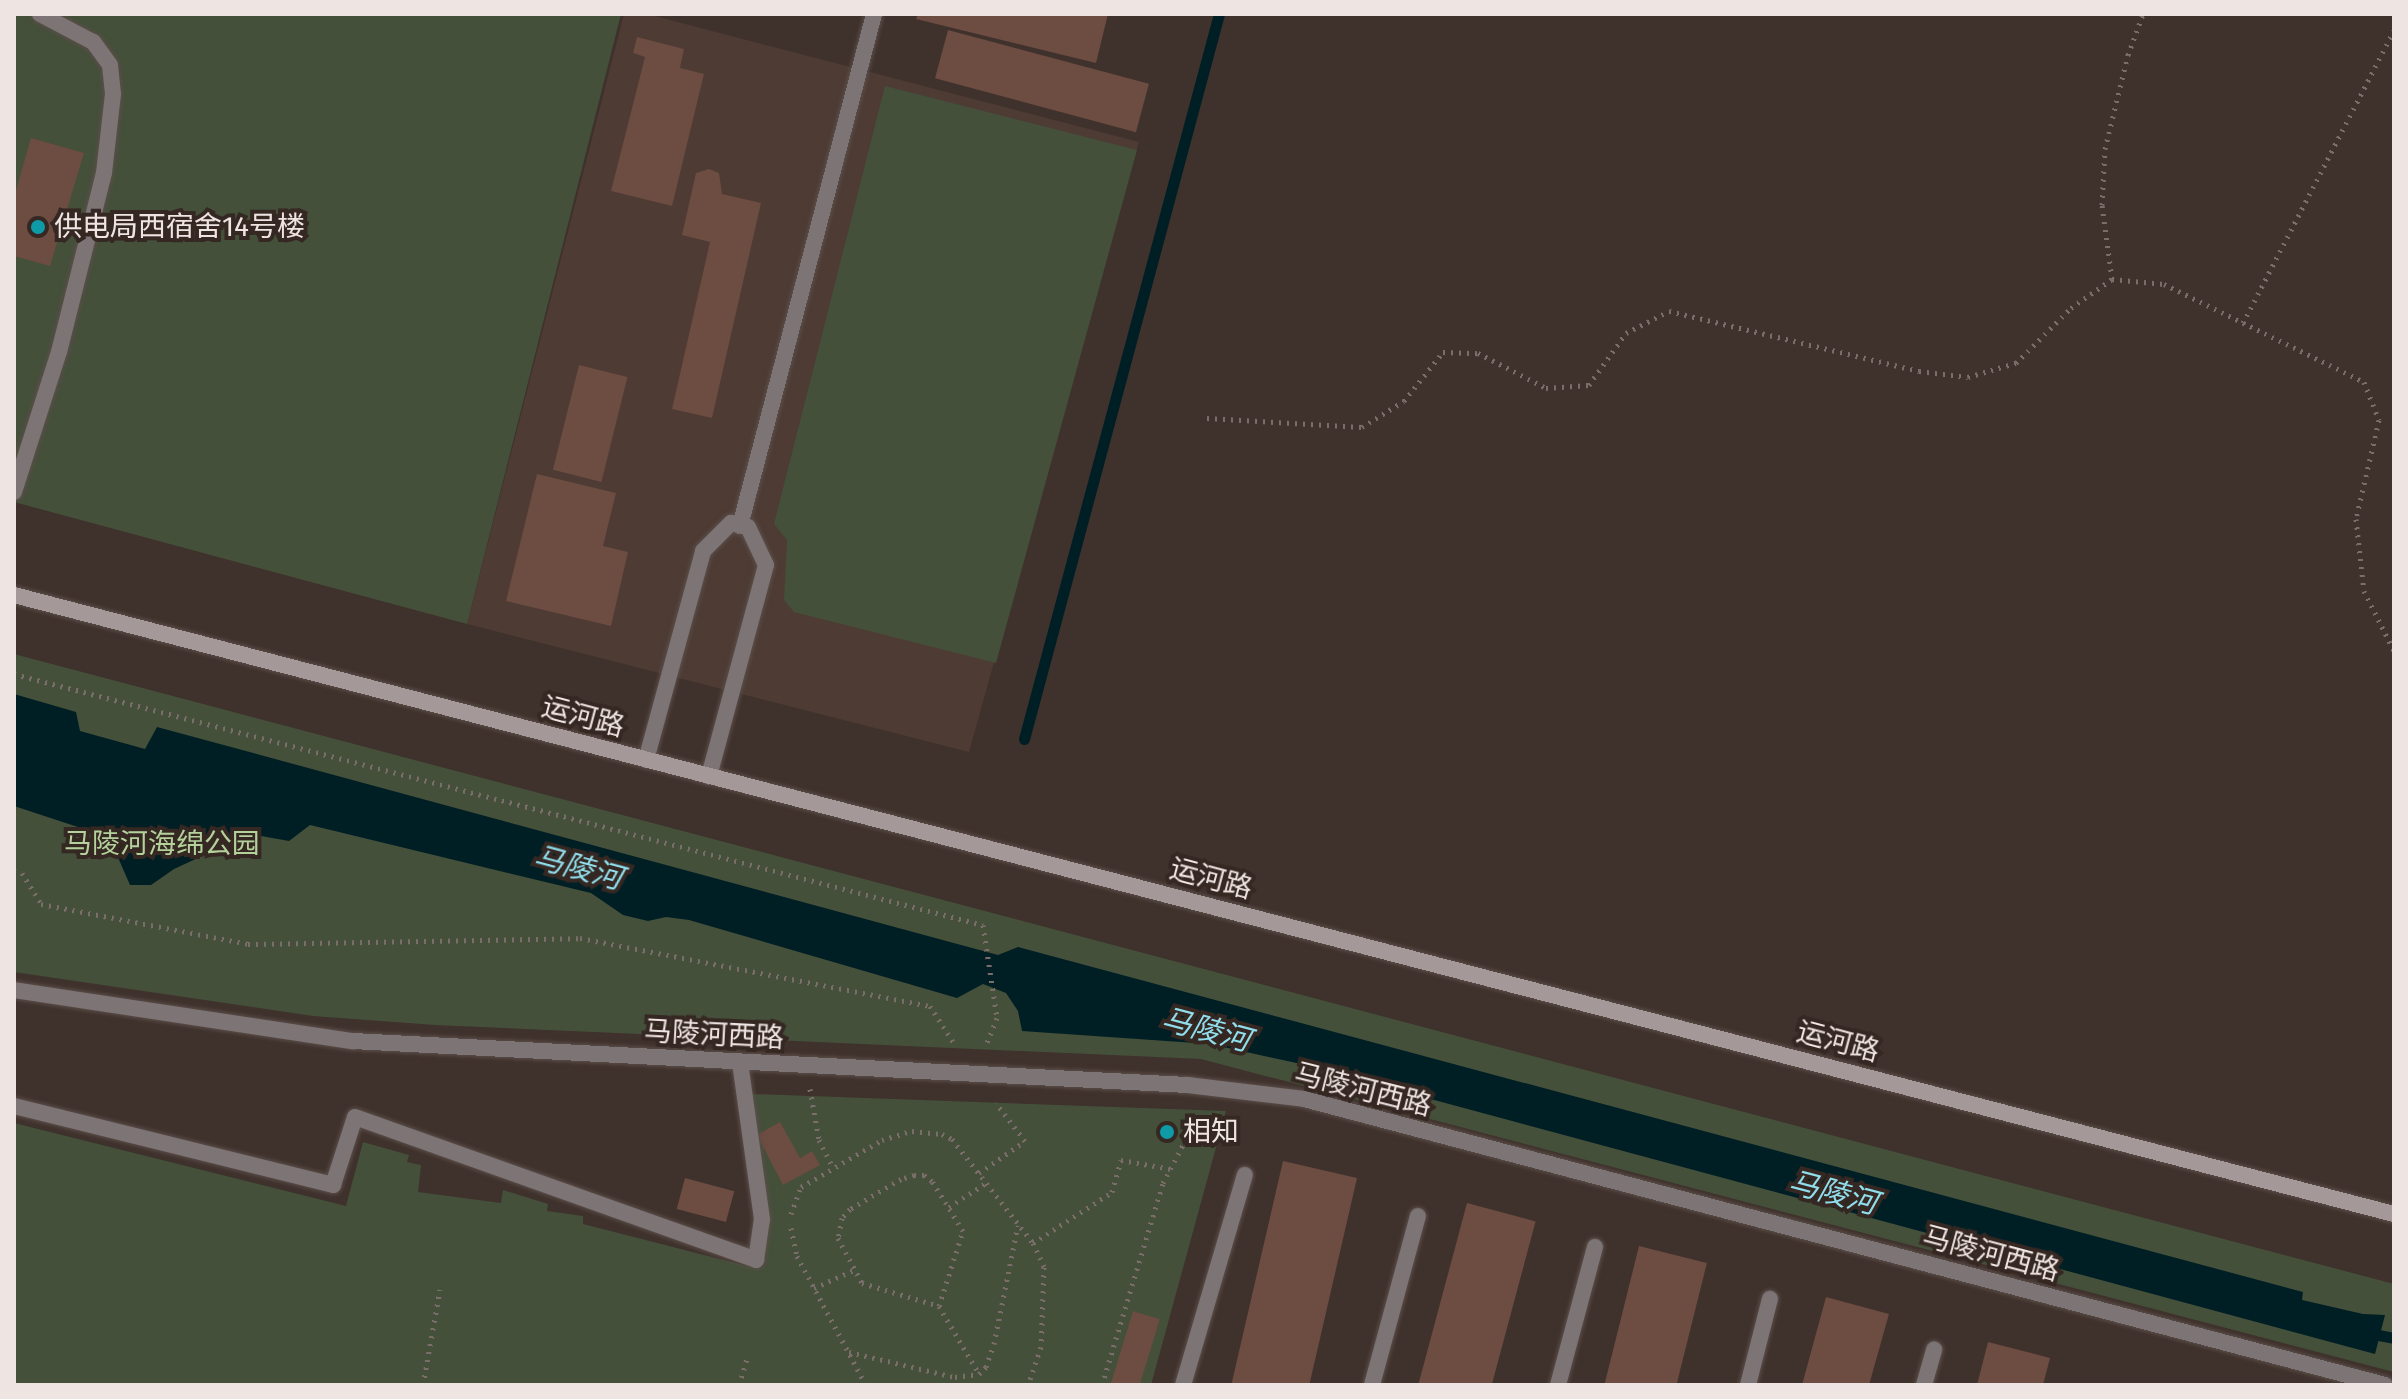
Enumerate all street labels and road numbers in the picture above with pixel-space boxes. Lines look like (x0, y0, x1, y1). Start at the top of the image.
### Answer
street label: 运河路 (538, 690, 628, 744)
street label: 运河路 (1166, 852, 1256, 906)
street label: 马陵河西路 (643, 1015, 785, 1055)
street label: 运河路 (1793, 1015, 1883, 1069)
street label: 马陵河西路 (1291, 1057, 1435, 1123)
street label: 马陵河西路 (1919, 1220, 2063, 1288)

